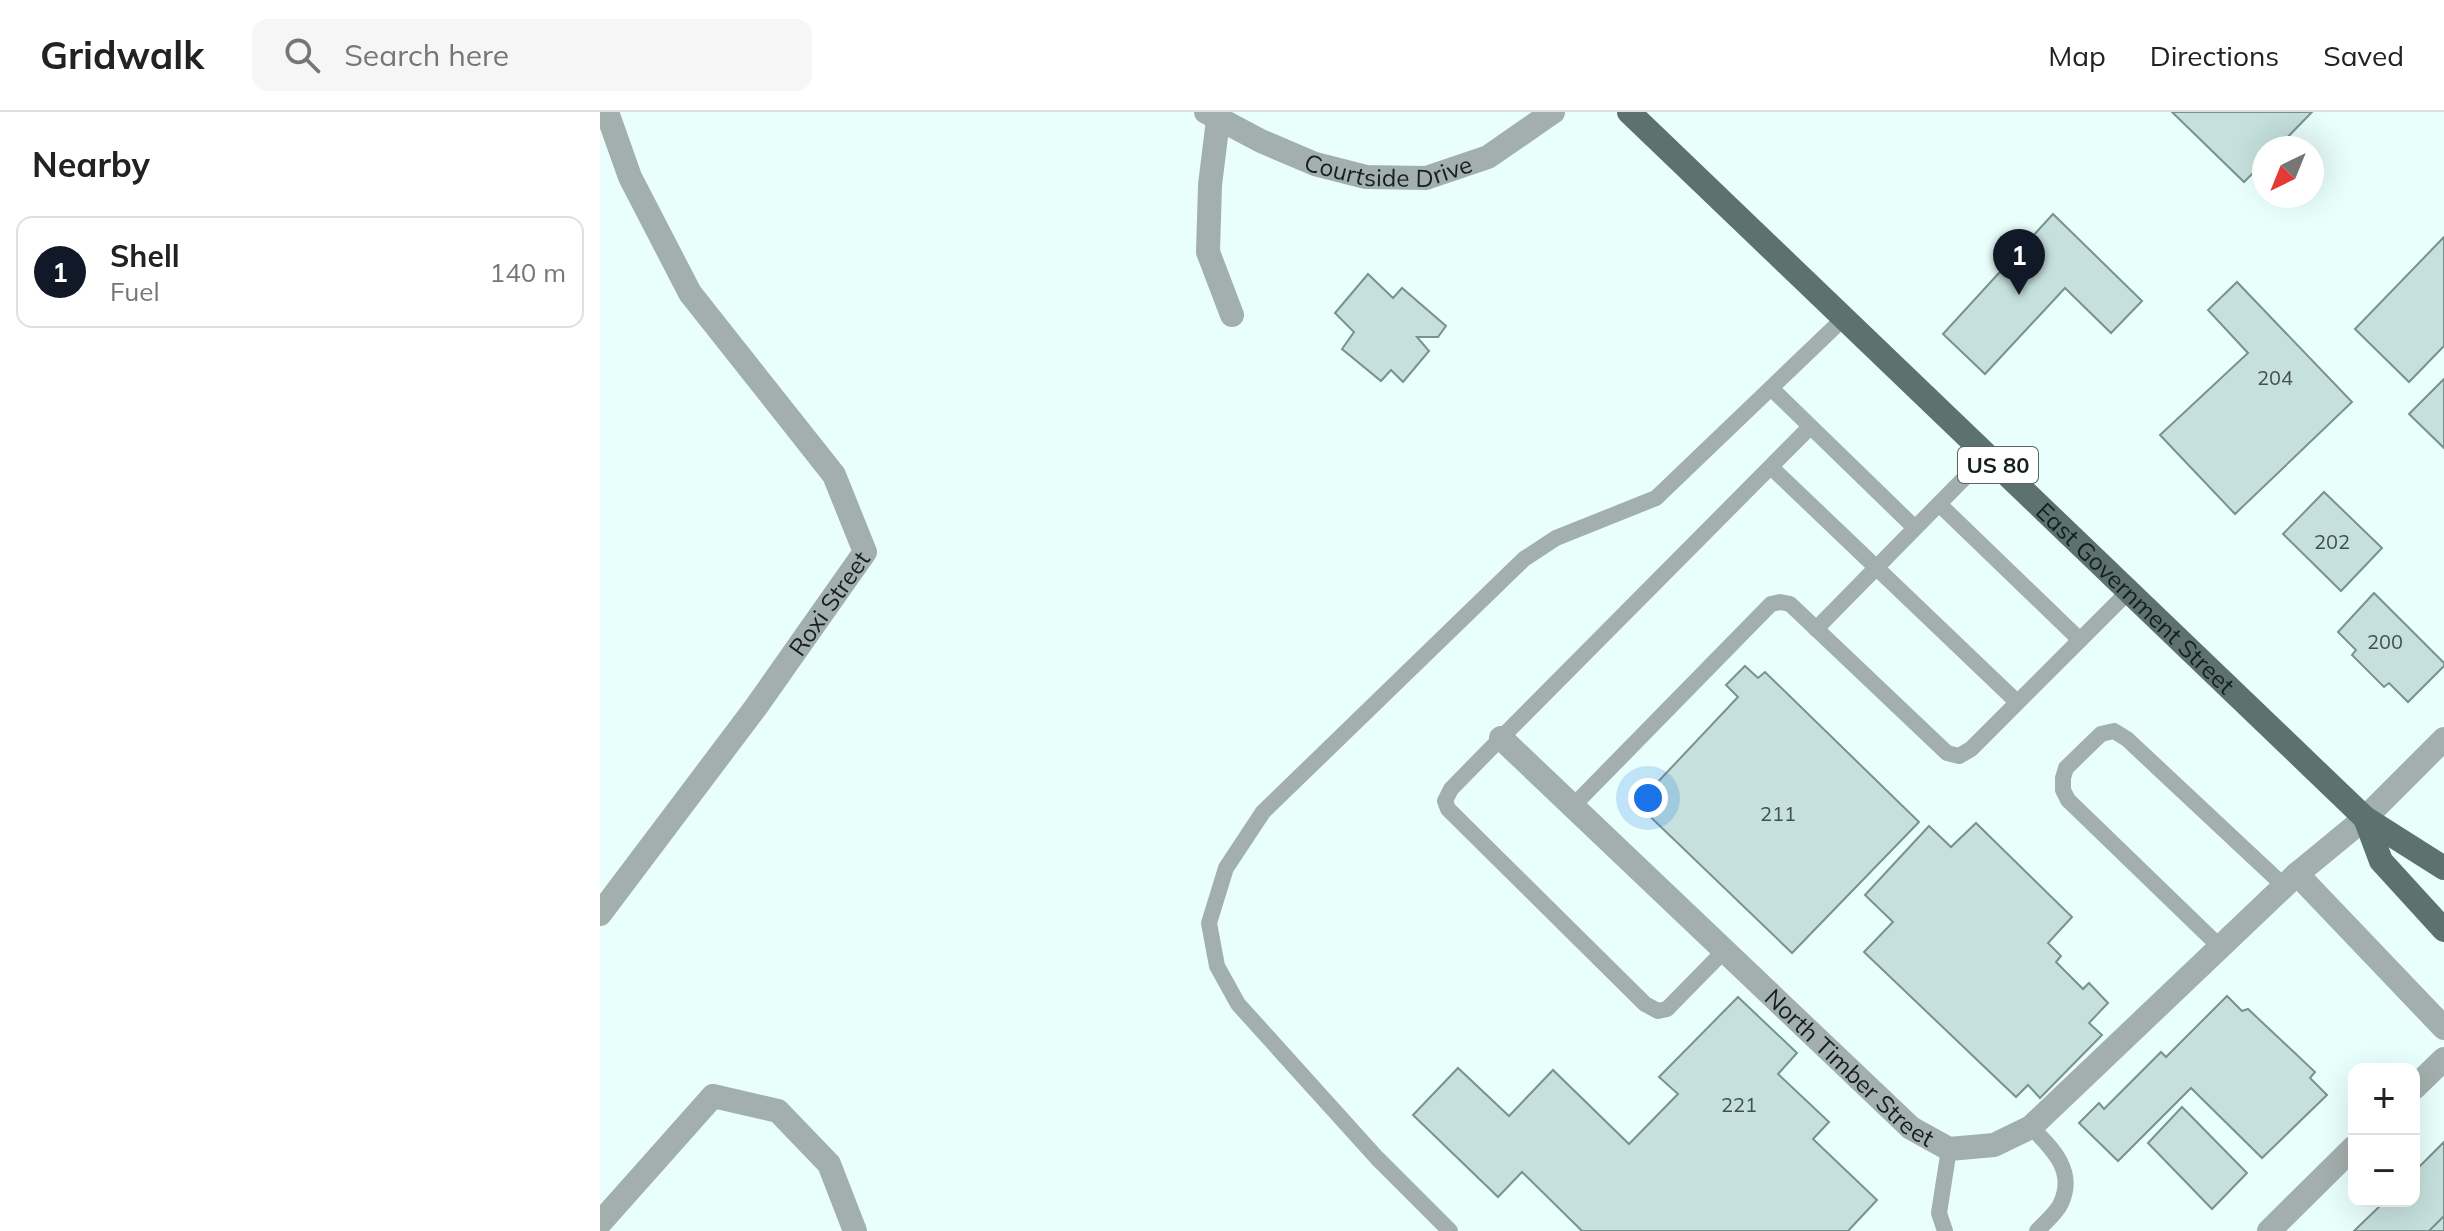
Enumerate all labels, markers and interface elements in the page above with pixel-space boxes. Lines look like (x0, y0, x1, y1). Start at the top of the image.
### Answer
search box (252, 19, 812, 91)
text: Gridwalk (40, 31, 204, 79)
icon: search (280, 33, 324, 77)
text: Search here (344, 36, 509, 74)
text: Map (2048, 38, 2106, 73)
text: Directions (2150, 38, 2279, 73)
text: Saved (2323, 38, 2404, 73)
north arrow (2252, 136, 2324, 208)
text: Nearby (32, 143, 150, 186)
street label: Courtside Drive (1300, 146, 1476, 193)
pin: 1 (1993, 229, 2045, 295)
text: Shell (110, 237, 180, 275)
text: 1 (52, 256, 68, 289)
text: 140 m (490, 256, 566, 289)
text: Fuel (110, 275, 160, 308)
house number: 204 (2257, 365, 2293, 390)
road number: US 80 (1958, 447, 2038, 483)
street label: East Government Street (2030, 496, 2241, 700)
house number: 202 (2314, 529, 2350, 554)
street label: Roxi Street (782, 545, 876, 661)
house number: 200 (2367, 629, 2403, 654)
your location (1628, 778, 1668, 818)
house number: 211 (1760, 801, 1796, 826)
street label: North Timber Street (1759, 982, 1939, 1153)
map controls (2348, 1063, 2420, 1207)
button: + (2348, 1063, 2420, 1135)
house number: 221 (1721, 1092, 1757, 1117)
button: − (2348, 1135, 2420, 1207)

